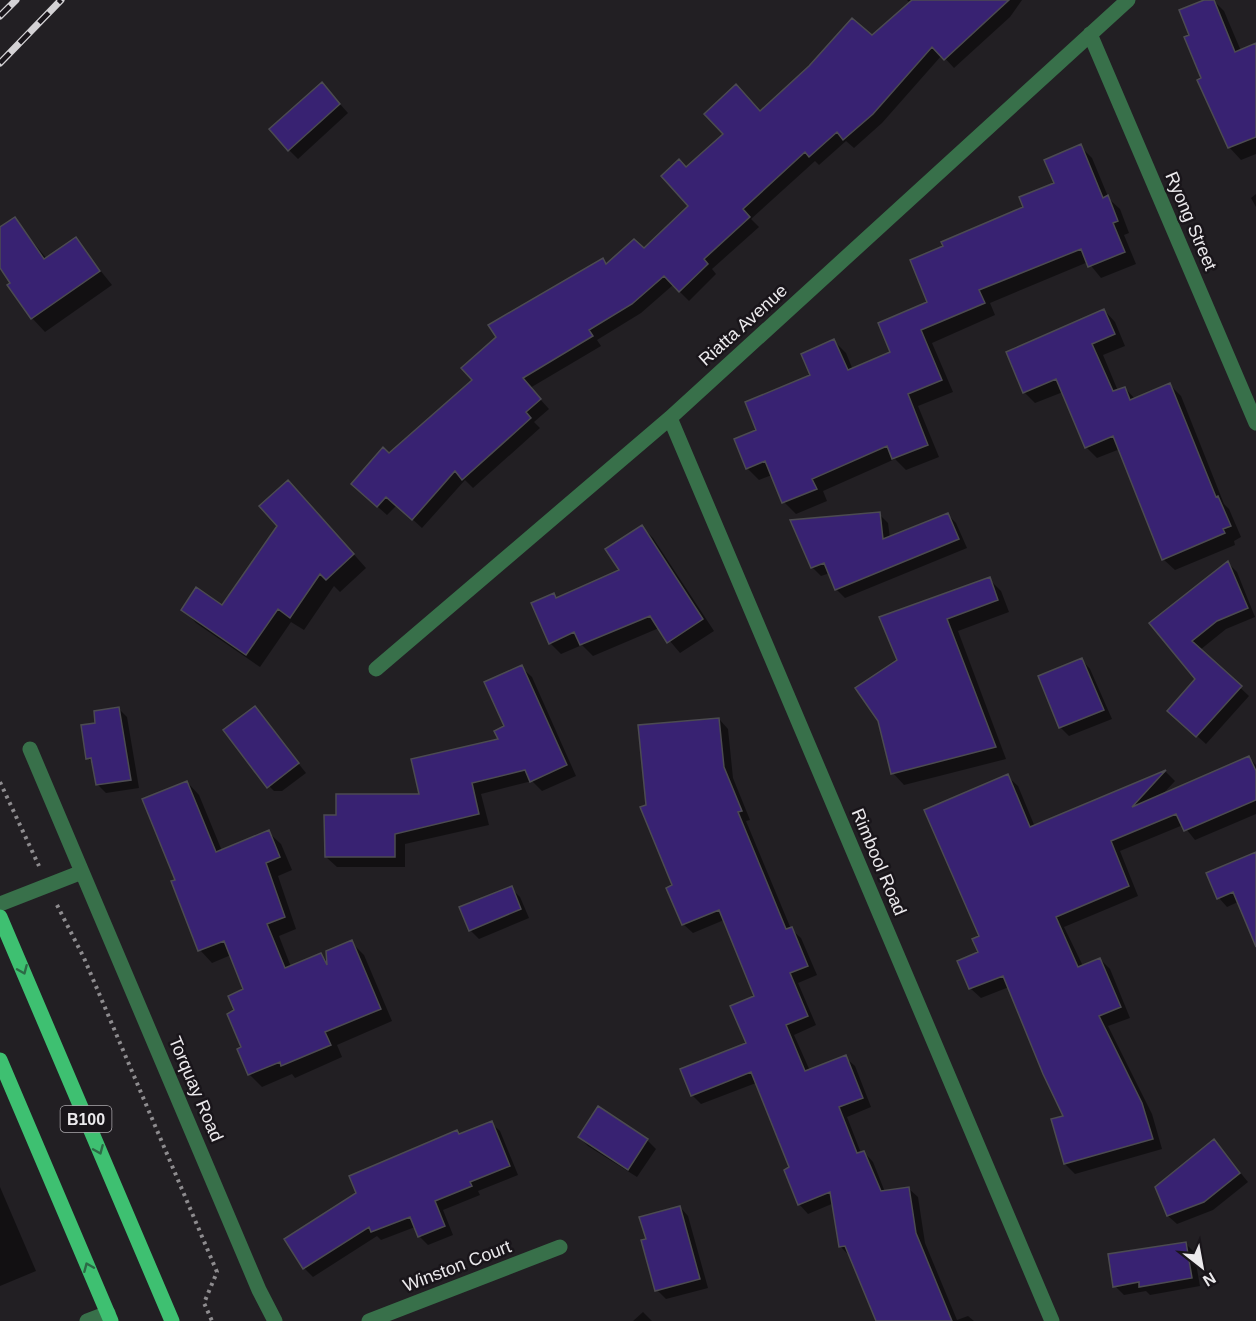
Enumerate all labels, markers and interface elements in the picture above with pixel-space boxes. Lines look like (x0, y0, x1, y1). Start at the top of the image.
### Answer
street label: Ryong Street (1161, 169, 1221, 273)
street label: Riatta Avenue (695, 280, 791, 370)
street label: Rimbool Road (848, 806, 910, 918)
one-way arrow (16, 964, 28, 975)
street label: Torquay Road (165, 1034, 227, 1144)
road number: B100 (60, 1106, 112, 1132)
one-way arrow (92, 1143, 104, 1154)
street label: Winston Court (400, 1236, 514, 1296)
north arrow (1172, 1237, 1232, 1297)
one-way arrow (84, 1263, 96, 1274)
text: N (1200, 1269, 1219, 1290)

